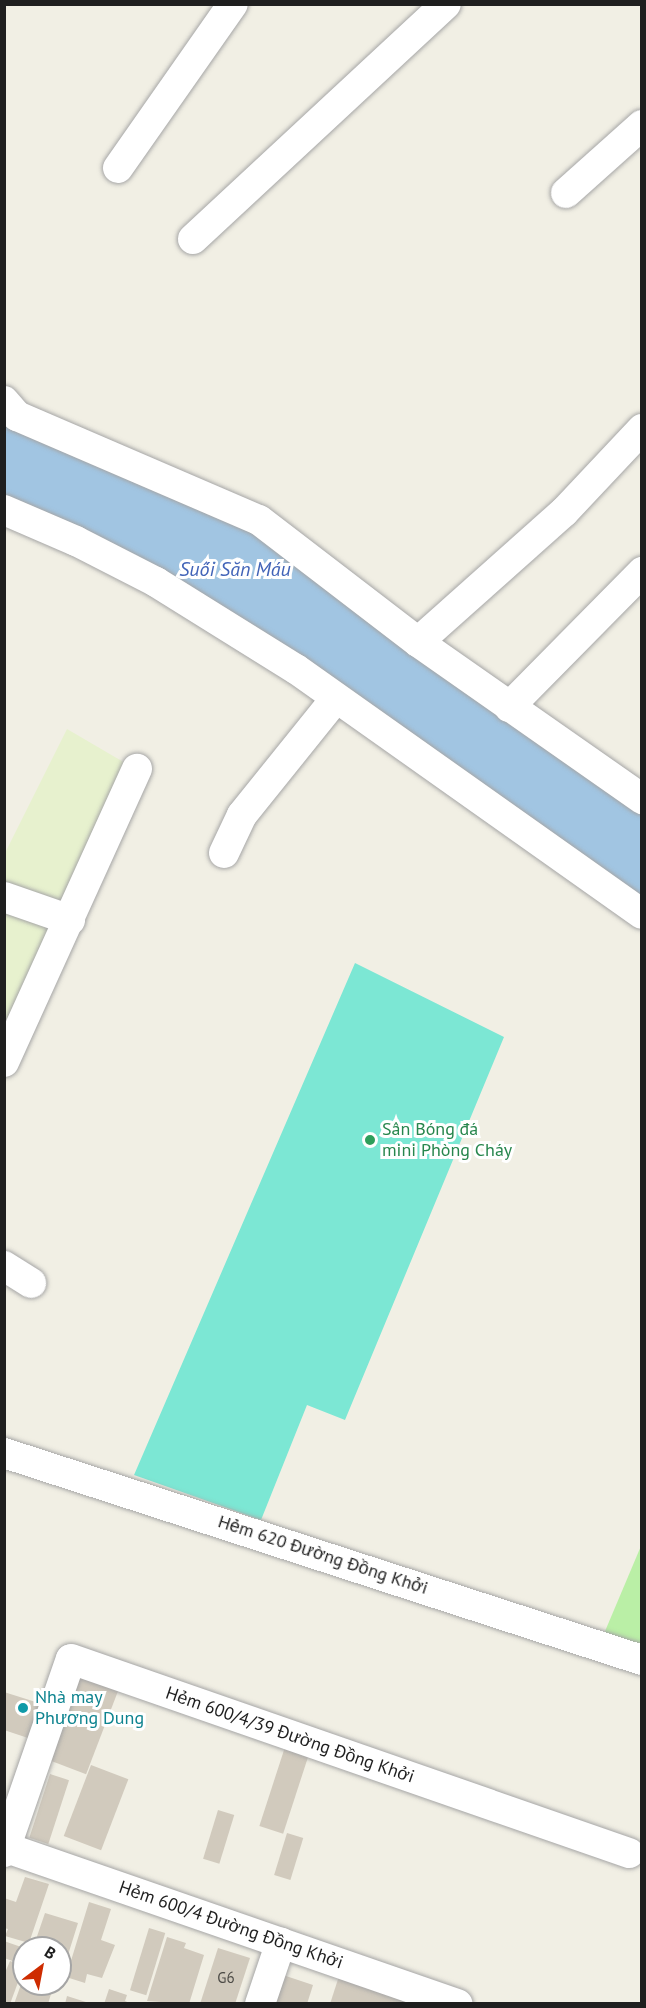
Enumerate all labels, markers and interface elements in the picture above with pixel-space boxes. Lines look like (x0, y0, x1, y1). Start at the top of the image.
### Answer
water label: Suối Săn Máu (179, 557, 291, 581)
place label: Sân Bóng đá mini Phòng Cháy (382, 1119, 512, 1162)
marker: Sân Bóng đá mini Phòng Cháy (363, 1133, 377, 1147)
street label: Hẻm 620 Đường Đồng Khởi (215, 1511, 431, 1599)
street label: Hẻm 600/4/39 Đường Đồng Khởi (163, 1682, 417, 1788)
place label: Nhà may Phương Dung (35, 1687, 144, 1730)
marker: Nhà may Phương Dung (16, 1701, 30, 1715)
street label: Hẻm 600/4 Đường Đồng Khởi (116, 1876, 346, 1974)
north arrow (12, 1936, 72, 1996)
text: B (41, 1941, 60, 1963)
house number: G6 (217, 1969, 235, 1987)

